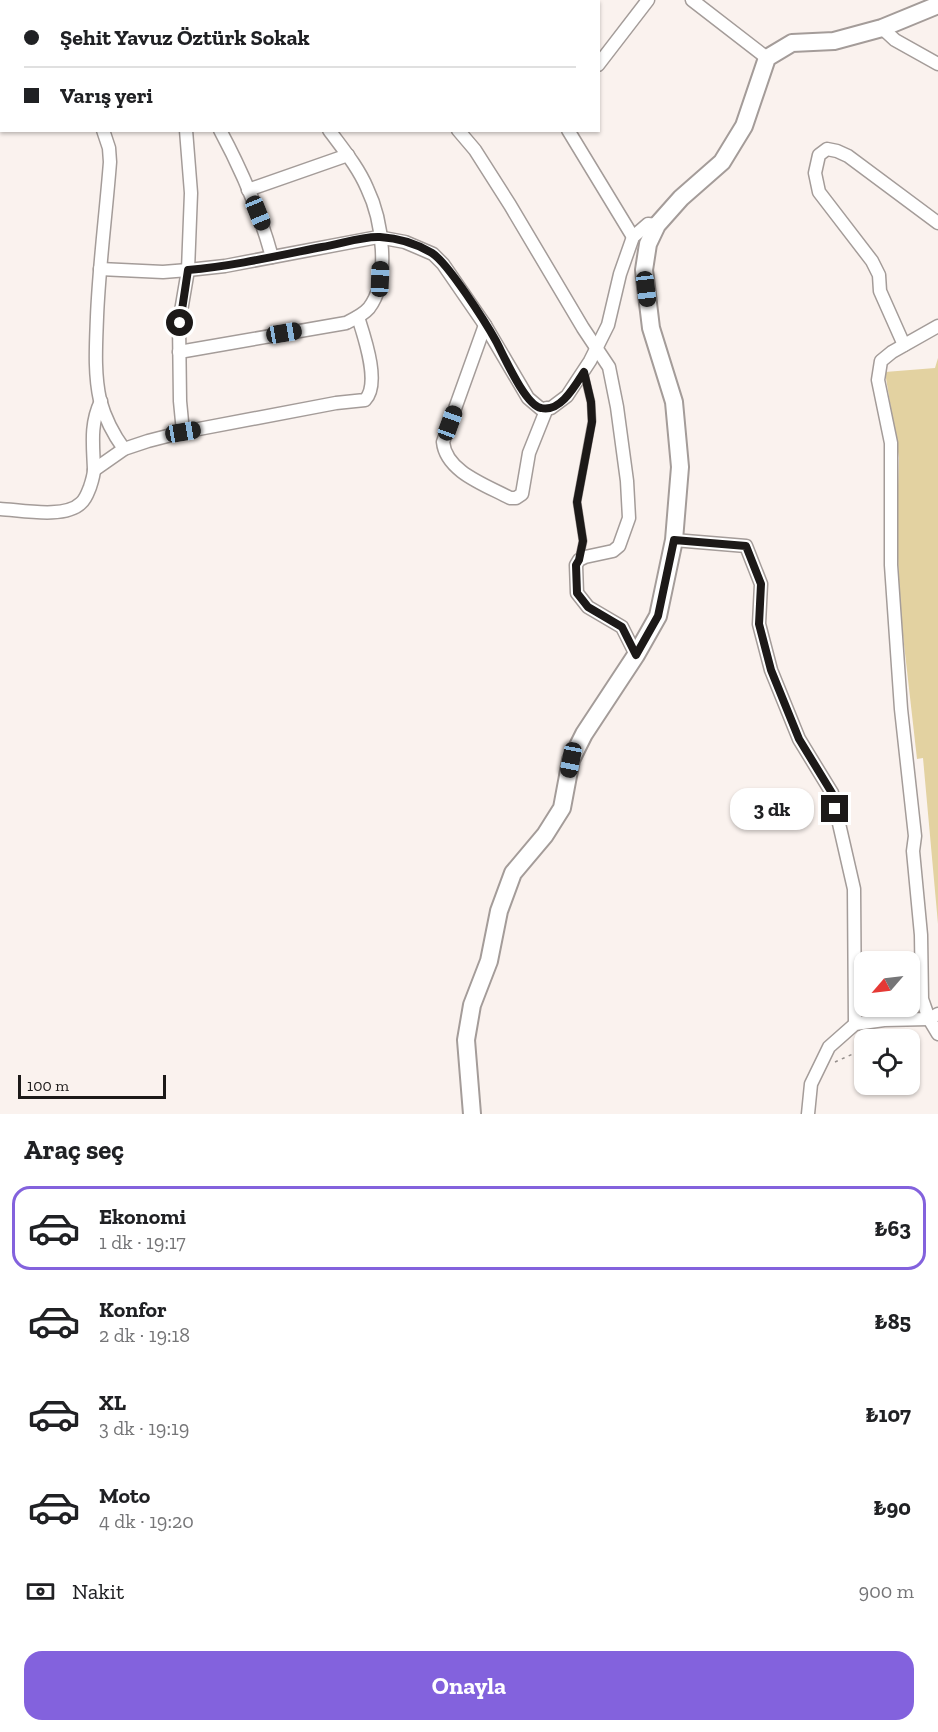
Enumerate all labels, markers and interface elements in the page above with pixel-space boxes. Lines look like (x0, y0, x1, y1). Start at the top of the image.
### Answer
text: Şehit Yavuz Öztürk Sokak (60, 24, 310, 51)
text: Varış yeri (60, 82, 153, 109)
car (243, 193, 273, 233)
car (370, 261, 390, 297)
car (635, 270, 657, 308)
route start (166, 309, 193, 336)
car (265, 321, 303, 345)
car (435, 403, 465, 443)
car (164, 420, 202, 444)
car (559, 741, 583, 779)
callout: 3 dk (730, 788, 814, 830)
route end (821, 795, 848, 822)
text: 3 dk (754, 797, 790, 821)
north arrow (854, 951, 920, 1017)
map controls (854, 951, 920, 1095)
button: locate (854, 1029, 920, 1095)
scale bar (18, 1072, 166, 1100)
text: 100 m (27, 1076, 69, 1095)
text: Araç seç (24, 1134, 124, 1166)
icon: car (27, 1201, 81, 1255)
text: Ekonomi (99, 1203, 186, 1230)
text: ₺63 (874, 1215, 911, 1242)
text: 1 dk · 19:17 (99, 1230, 186, 1254)
icon: car (27, 1294, 81, 1348)
text: Konfor (99, 1296, 167, 1323)
text: ₺85 (874, 1308, 911, 1335)
text: 2 dk · 19:18 (99, 1323, 190, 1347)
icon: car (27, 1387, 81, 1441)
text: XL (99, 1389, 126, 1416)
text: ₺107 (865, 1401, 911, 1428)
text: 3 dk · 19:19 (99, 1416, 189, 1440)
icon: car (27, 1480, 81, 1534)
text: Moto (99, 1482, 150, 1509)
text: ₺90 (873, 1494, 911, 1521)
text: 4 dk · 19:20 (99, 1509, 194, 1533)
icon: cash (24, 1575, 57, 1608)
text: Nakit (72, 1578, 124, 1605)
text: 900 m (859, 1579, 914, 1603)
button: Onayla (24, 1651, 914, 1720)

